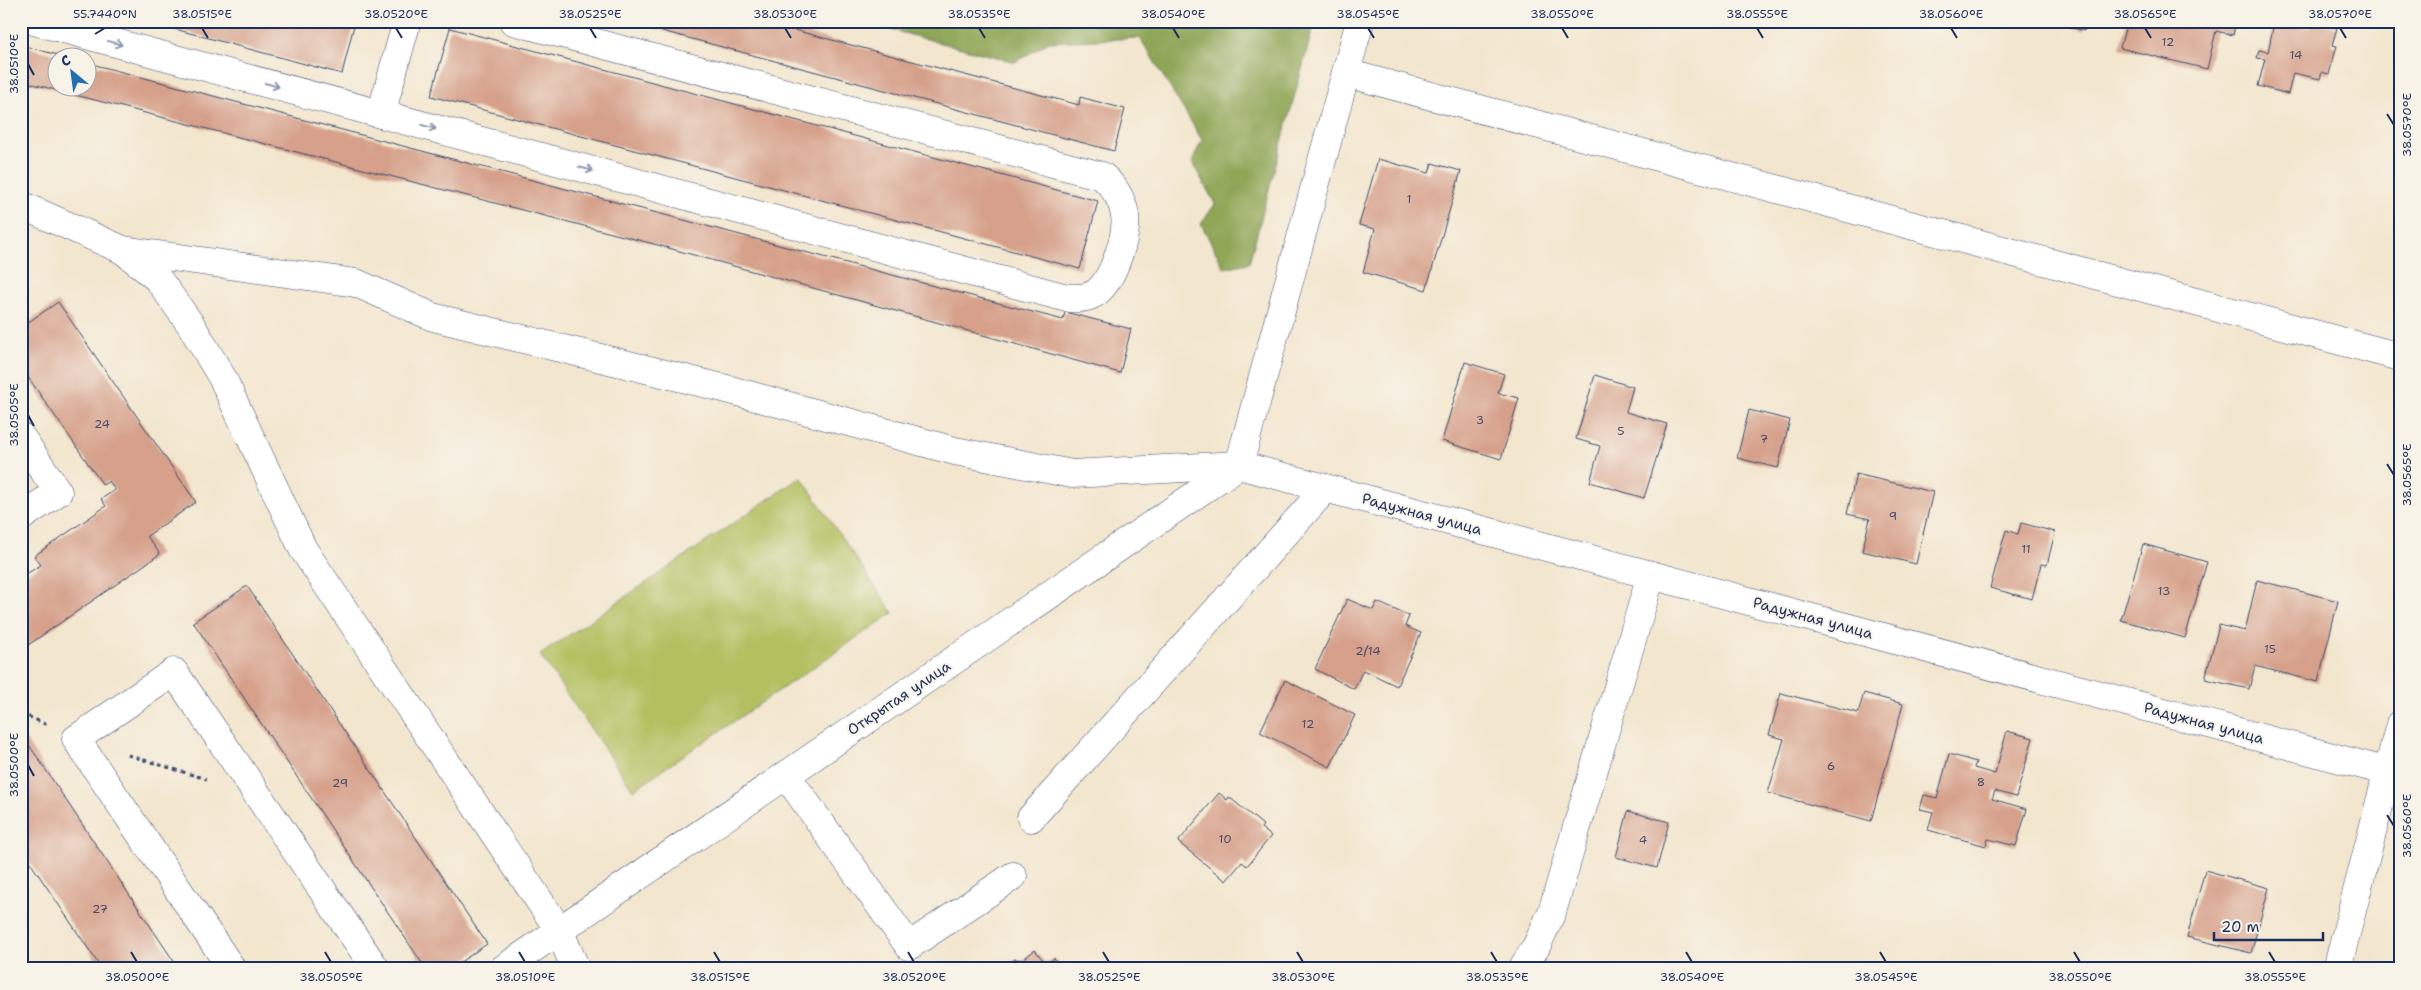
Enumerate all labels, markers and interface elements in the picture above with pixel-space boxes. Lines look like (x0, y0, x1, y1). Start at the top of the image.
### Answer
text: 55.7440°N (73, 6, 137, 22)
text: 38.0515°E (172, 6, 232, 22)
text: 38.0520°E (364, 6, 428, 22)
text: 38.0525°E (558, 6, 622, 22)
text: 38.0530°E (753, 6, 817, 22)
text: 38.0535°E (948, 6, 1010, 22)
text: 38.0540°E (1141, 6, 1205, 22)
text: 38.0545°E (1336, 6, 1400, 22)
text: 38.0550°E (1530, 6, 1594, 22)
text: 38.0555°E (1726, 6, 1788, 22)
text: 38.0560°E (1919, 6, 1983, 22)
text: 38.0565°E (2113, 6, 2177, 22)
text: 38.0570°E (2308, 6, 2372, 22)
text: 38.0510°E (6, 34, 22, 94)
house number: 12 (2162, 34, 2174, 50)
one-way arrow (107, 39, 123, 48)
house number: 14 (2290, 47, 2302, 63)
north arrow (48, 48, 98, 98)
text: С (58, 51, 74, 71)
one-way arrow (264, 81, 280, 90)
text: 38.0570°E (2399, 93, 2415, 157)
one-way arrow (421, 123, 437, 132)
one-way arrow (578, 165, 594, 174)
house number: 1 (1406, 191, 1412, 207)
text: 38.0505°E (6, 383, 22, 447)
house number: 3 (1476, 412, 1484, 428)
house number: 24 (94, 416, 110, 432)
house number: 5 (1617, 423, 1625, 439)
house number: 7 (1760, 431, 1768, 447)
text: 38.0565°E (2399, 443, 2415, 507)
street label: Радужная улица (1360, 488, 1485, 540)
house number: 9 (1889, 508, 1897, 524)
house number: 11 (2021, 541, 2031, 557)
house number: 13 (2158, 583, 2170, 599)
street label: Радужная улица (1751, 592, 1876, 644)
house number: 15 (2264, 641, 2276, 657)
house number: 2/14 (1355, 643, 1381, 659)
street label: Открытая улица (843, 656, 955, 740)
street label: Радужная улица (2142, 697, 2267, 749)
house number: 12 (1302, 716, 1314, 732)
text: 38.0500°E (6, 733, 22, 797)
house number: 6 (1827, 758, 1835, 774)
house number: 8 (1977, 774, 1985, 790)
house number: 29 (332, 775, 348, 791)
text: 38.0560°E (2399, 794, 2415, 858)
house number: 10 (1218, 831, 1232, 847)
house number: 4 (1639, 832, 1647, 848)
house number: 27 (92, 901, 108, 917)
scale bar (2214, 910, 2322, 942)
text: 20 m (2221, 917, 2260, 937)
text: 38.0500°E (105, 969, 169, 985)
text: 38.0505°E (299, 969, 363, 985)
text: 38.0510°E (495, 969, 555, 985)
text: 38.0515°E (690, 969, 750, 985)
text: 38.0520°E (882, 969, 946, 985)
text: 38.0525°E (1077, 969, 1141, 985)
text: 38.0530°E (1271, 969, 1335, 985)
text: 38.0535°E (1466, 969, 1528, 985)
text: 38.0540°E (1660, 969, 1724, 985)
text: 38.0545°E (1854, 969, 1918, 985)
text: 38.0550°E (2048, 969, 2112, 985)
text: 38.0555°E (2244, 969, 2306, 985)

